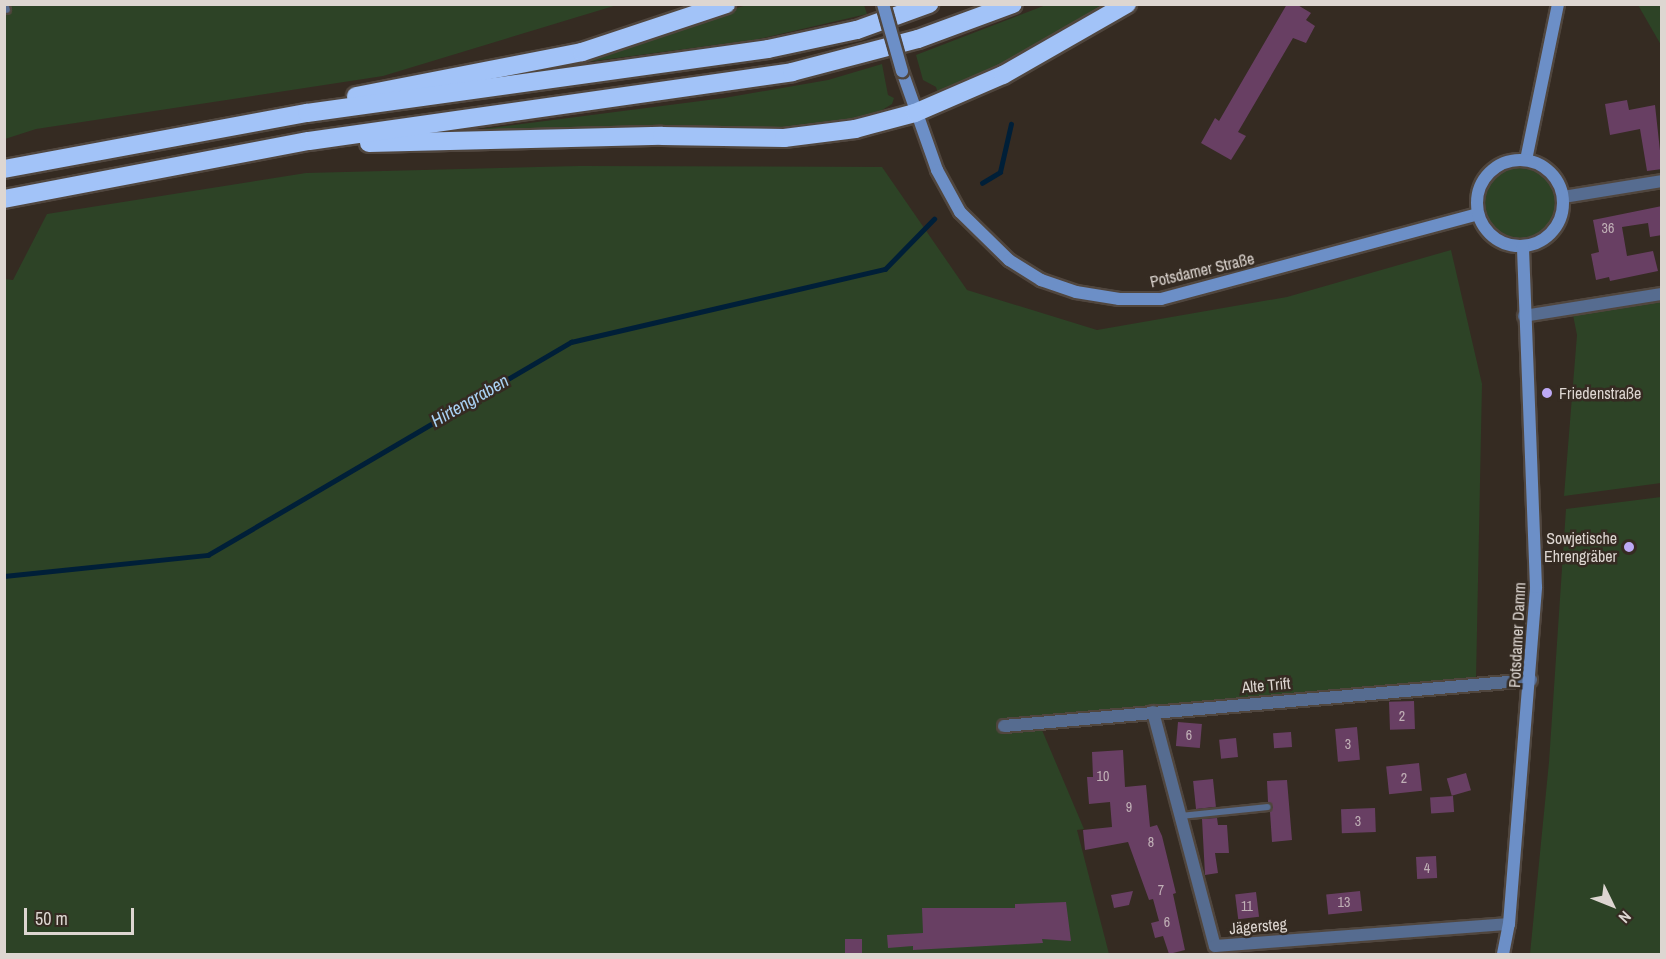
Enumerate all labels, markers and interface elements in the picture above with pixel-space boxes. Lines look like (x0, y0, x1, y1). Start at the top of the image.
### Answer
house number: 36 (1602, 220, 1614, 236)
street label: Potsdamer Straße (1148, 249, 1256, 291)
water label: Hirtengraben (427, 370, 513, 432)
place label: Friedenstraße (1559, 383, 1641, 403)
marker: Friedenstraße (1540, 386, 1554, 400)
place label: Sowjetische Ehrengräber (1544, 528, 1617, 566)
marker: Sowjetische Ehrengräber (1622, 540, 1636, 554)
street label: Potsdamer Damm (1505, 582, 1529, 688)
street label: Alte Trift (1241, 673, 1291, 697)
house number: 2 (1399, 708, 1405, 724)
house number: 6 (1186, 727, 1192, 743)
house number: 3 (1345, 736, 1351, 752)
house number: 10 (1097, 768, 1109, 784)
house number: 2 (1401, 770, 1407, 786)
house number: 9 (1126, 799, 1132, 815)
house number: 3 (1355, 813, 1361, 829)
house number: 8 (1148, 834, 1154, 850)
house number: 4 (1424, 860, 1430, 876)
north arrow (1582, 875, 1642, 935)
house number: 7 (1158, 882, 1164, 898)
house number: 13 (1338, 894, 1350, 910)
scale bar (27, 896, 136, 934)
house number: 11 (1241, 898, 1253, 914)
text: 50 m (35, 906, 68, 931)
text: N (1614, 906, 1636, 928)
house number: 6 (1164, 914, 1170, 930)
street label: Jägersteg (1228, 914, 1288, 938)

